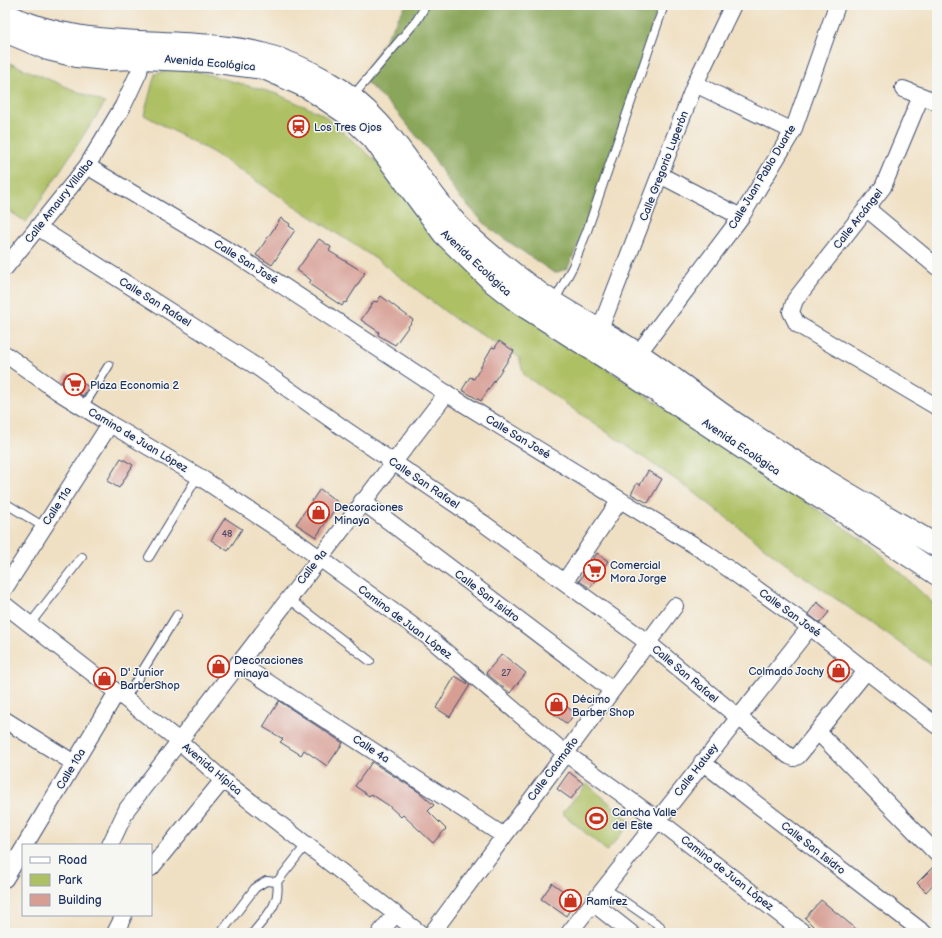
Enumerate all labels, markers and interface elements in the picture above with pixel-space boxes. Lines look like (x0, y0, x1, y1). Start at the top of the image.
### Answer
street label: Avenida Ecológica (164, 53, 256, 73)
street label: Calle Gregorio Luperón (637, 109, 691, 223)
station icon: Los Tres Ojos (285, 114, 311, 140)
place label: Los Tres Ojos (314, 121, 382, 134)
street label: Calle Juan Pablo Duarte (726, 122, 799, 232)
street label: Calle Amaury Villalba (22, 156, 96, 246)
street label: Calle Arcángel (831, 186, 885, 252)
street label: Avenida Ecológica (438, 227, 514, 299)
street label: Calle San José (211, 237, 281, 287)
street label: Calle San Rafael (117, 275, 193, 329)
supermarket icon: Plaza Economia 2 (62, 372, 88, 398)
place label: Plaza Economia 2 (90, 379, 180, 392)
street label: Camino de Juan López (86, 405, 191, 475)
street label: Calle San José (483, 413, 553, 462)
street label: Avenida Ecológica (699, 416, 783, 478)
street label: Calle San Rafael (386, 455, 462, 511)
street label: Calle 11a (40, 484, 74, 528)
shop icon: Decoraciones Minaya (305, 500, 331, 526)
place label: Decoraciones Minaya (334, 501, 404, 527)
house number: 48 (222, 529, 232, 540)
street label: Calle 9a (294, 547, 330, 587)
supermarket icon: Comercial Mora Jorge (581, 558, 607, 584)
place label: Comercial Mora Jorge (610, 559, 667, 585)
street label: Calle San Isidro (452, 567, 522, 625)
street label: Camino de Juan López (356, 582, 455, 662)
street label: Calle San José (756, 586, 824, 640)
street label: Calle San Rafael (649, 643, 721, 705)
shop icon: Decoraciones minaya (206, 653, 232, 679)
place label: Decoraciones minaya (234, 654, 304, 680)
shop icon: Colmado Jochy (826, 658, 852, 684)
shop icon: D' Junior BarberShop (92, 665, 118, 691)
place label: Colmado Jochy (749, 665, 824, 678)
place label: D' Junior BarberShop (120, 666, 180, 692)
house number: 27 (501, 668, 511, 679)
shop icon: Décimo Barber Shop (544, 692, 570, 718)
place label: Décimo Barber Shop (572, 693, 635, 719)
street label: Calle 4a (350, 732, 392, 766)
street label: Calle Caamaño (525, 735, 581, 803)
street label: Avenida Hípica (179, 740, 245, 798)
street label: Calle Hatuey (671, 741, 721, 799)
street label: Calle 10a (54, 746, 88, 792)
sports icon: Cancha Valle del Este (584, 805, 610, 831)
place label: Cancha Valle del Este (612, 806, 677, 832)
street label: Calle San Isidro (778, 819, 848, 877)
street label: Camino de Juan López (678, 833, 777, 914)
legend (22, 844, 152, 916)
text: Road (58, 853, 87, 868)
text: Park (58, 873, 82, 888)
shop icon: Ramírez (557, 888, 583, 914)
text: Building (58, 893, 102, 908)
place label: Ramírez (586, 895, 628, 908)

